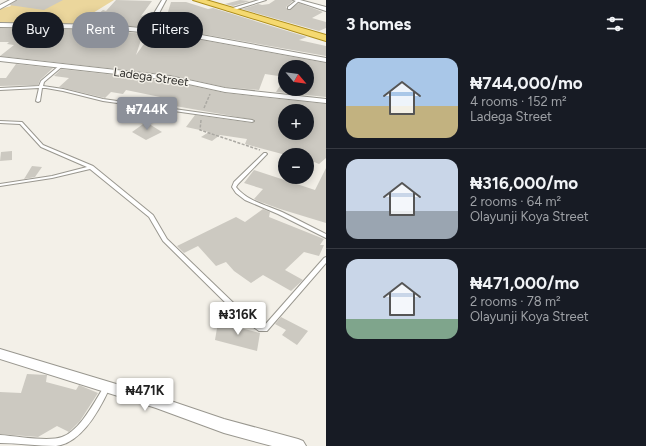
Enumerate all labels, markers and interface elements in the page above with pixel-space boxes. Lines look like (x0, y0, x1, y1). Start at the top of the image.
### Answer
chip: Buy (12, 12, 64, 48)
chip: Rent (72, 12, 129, 48)
chip: Filters (137, 12, 203, 48)
icon: filters (604, 13, 626, 35)
text: 3 homes (346, 14, 411, 34)
north arrow (278, 60, 314, 96)
map controls (278, 60, 314, 184)
street label: Ladega Street (113, 65, 190, 89)
text: ₦744,000/mo (470, 73, 583, 93)
icon: home (378, 74, 426, 122)
text: 4 rooms · 152 m² (470, 94, 567, 109)
pin: ₦744K (119, 97, 175, 131)
text: ₦744K (126, 102, 168, 117)
button: + (278, 104, 314, 140)
text: Ladega Street (470, 109, 552, 124)
button: − (278, 148, 314, 184)
text: ₦316,000/mo (470, 173, 578, 193)
icon: home (378, 175, 426, 223)
text: 2 rooms · 64 m² (470, 194, 561, 209)
text: Olayunji Koya Street (470, 209, 589, 224)
text: ₦471,000/mo (470, 273, 579, 293)
icon: home (378, 275, 426, 323)
text: 2 rooms · 78 m² (470, 294, 561, 309)
pin: ₦316K (210, 302, 266, 336)
text: ₦316K (219, 307, 257, 322)
text: Olayunji Koya Street (470, 309, 589, 324)
pin: ₦471K (117, 378, 173, 412)
text: ₦471K (126, 383, 165, 398)

